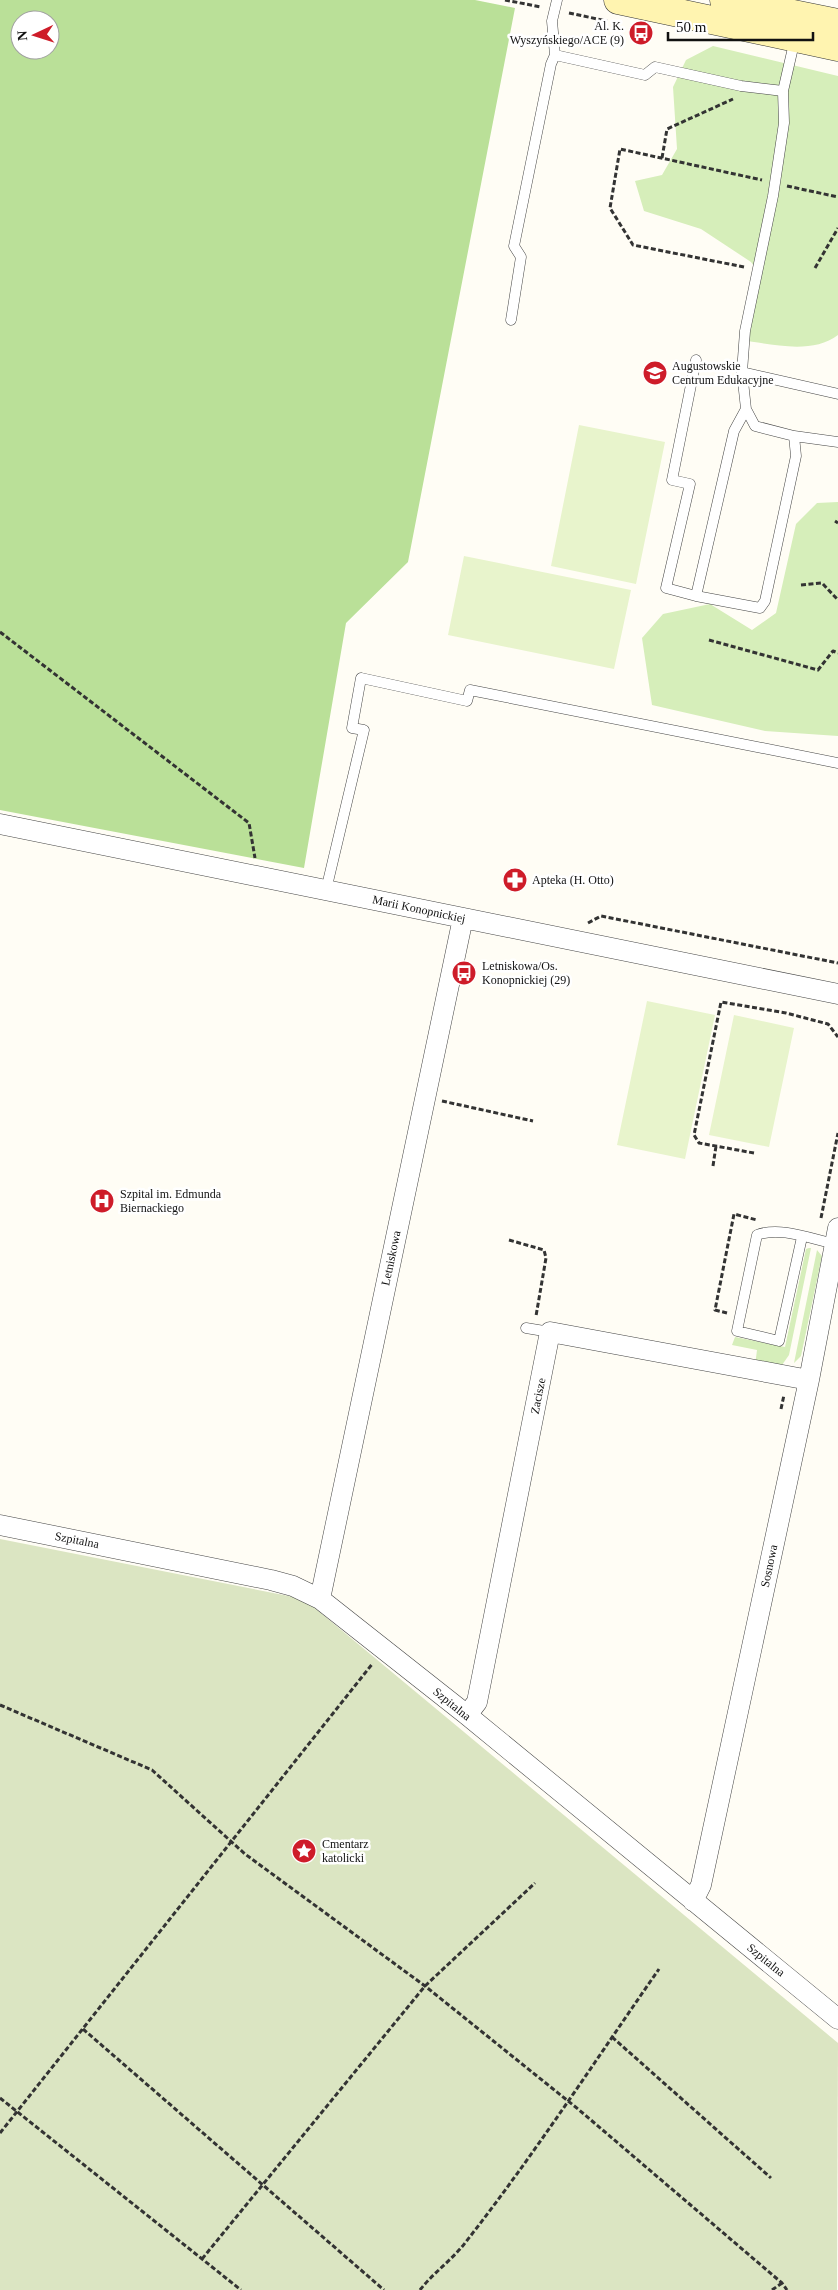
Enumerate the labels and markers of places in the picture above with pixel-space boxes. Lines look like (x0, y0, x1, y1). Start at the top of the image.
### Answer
place label: Al. K. Wyszyńskiego/ACE (9) (510, 19, 624, 47)
bus stop icon: Al. K. Wyszyńskiego/ACE (9) (628, 20, 654, 46)
place label: Augustowskie Centrum Edukacyjne (672, 359, 774, 387)
school or university icon: Augustowskie Centrum Edukacyjne (642, 360, 668, 386)
pharmacy icon: Apteka (H. Otto) (502, 867, 528, 893)
place label: Apteka (H. Otto) (532, 873, 614, 887)
place label: Letniskowa/Os. Konopnickiej (29) (482, 959, 570, 987)
bus stop icon: Letniskowa/Os. Konopnickiej (29) (451, 960, 477, 986)
place label: Szpital im. Edmunda Biernackiego (120, 1187, 222, 1215)
hospital icon: Szpital im. Edmunda Biernackiego (89, 1188, 115, 1214)
place label: Cmentarz katolicki (322, 1837, 369, 1865)
place icon: Cmentarz katolicki (291, 1838, 317, 1864)

